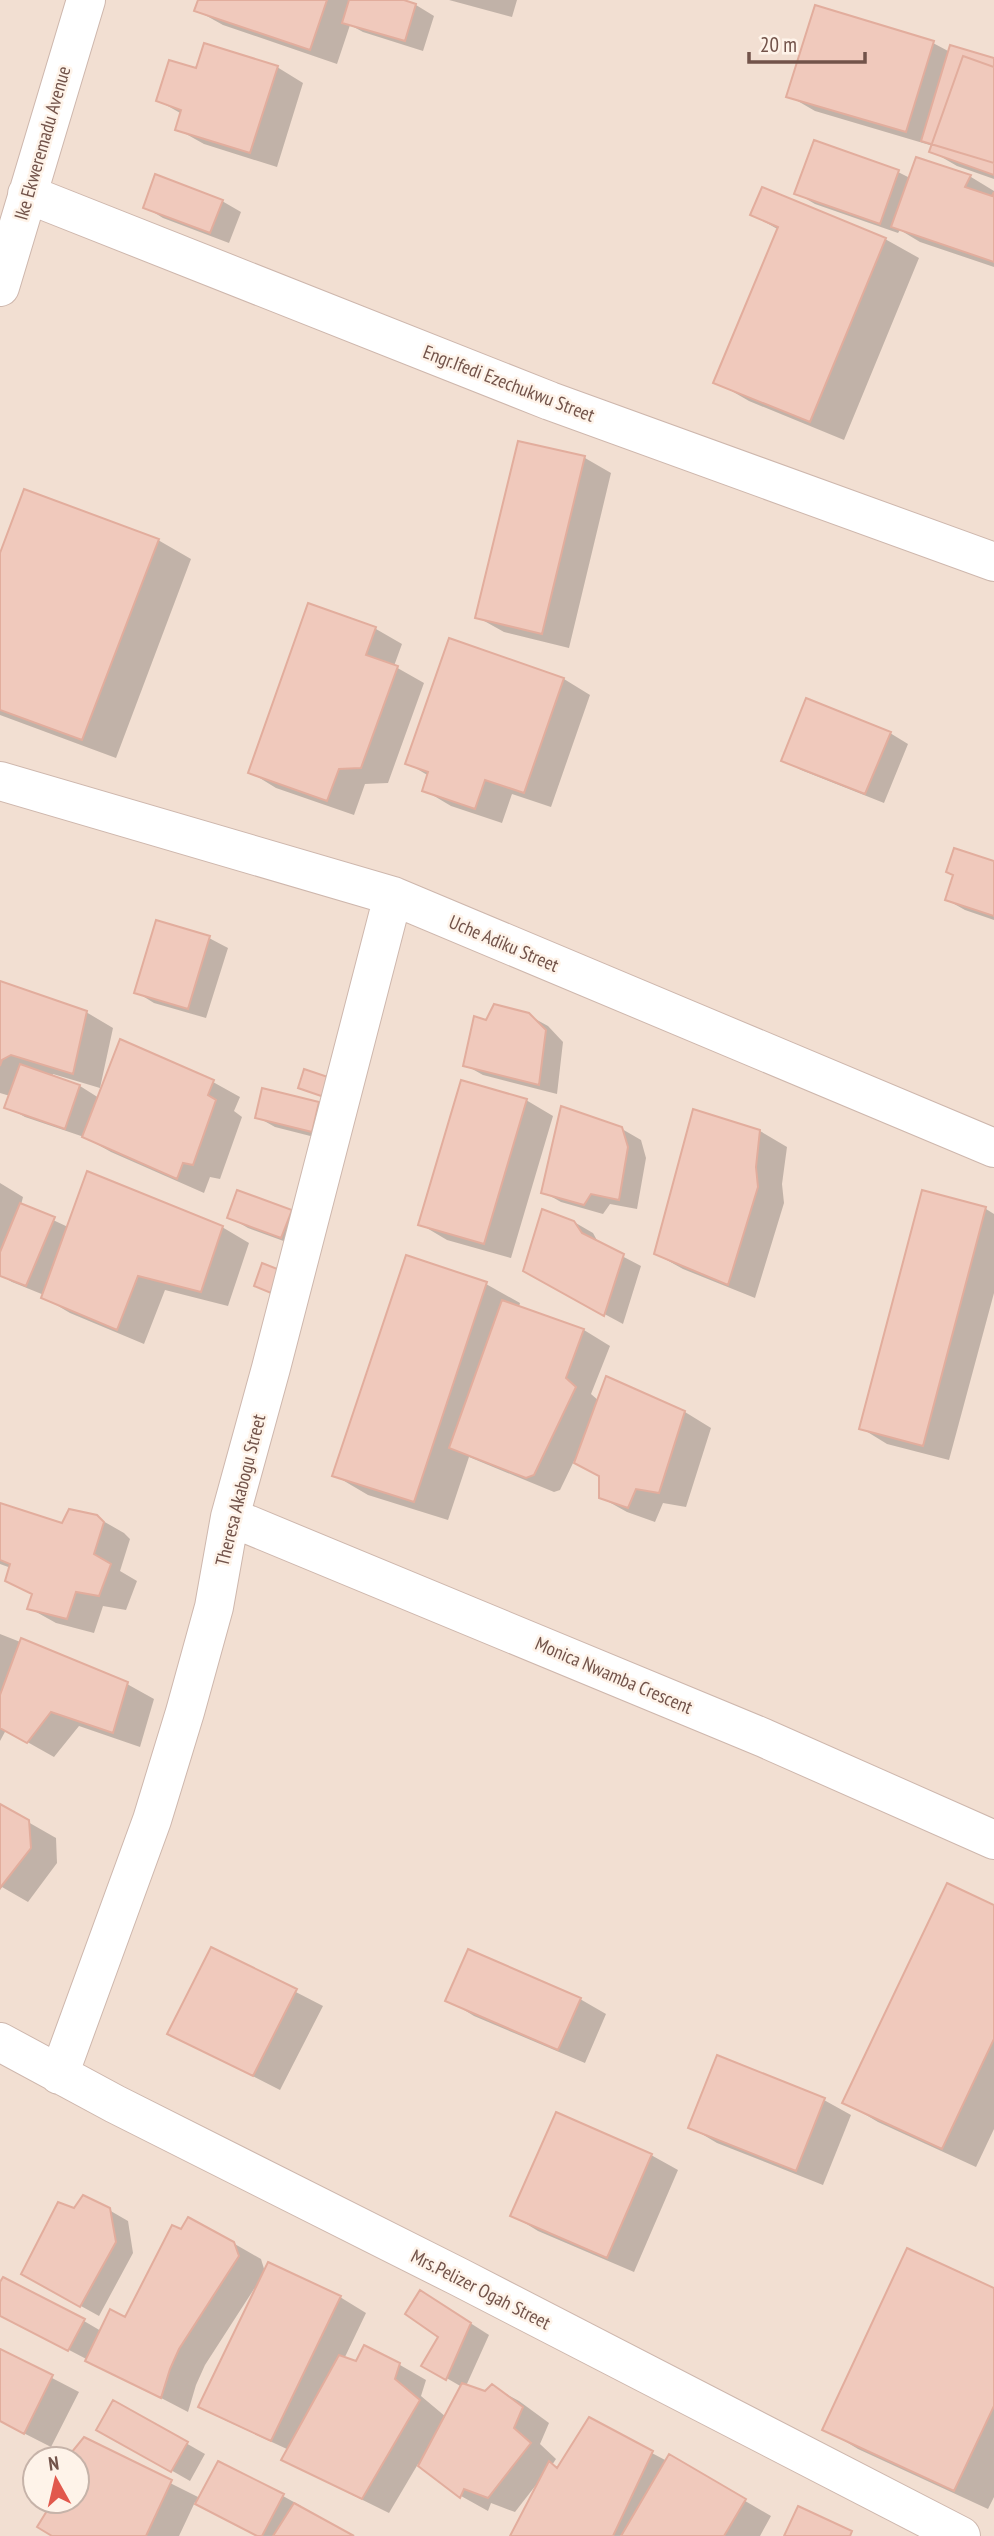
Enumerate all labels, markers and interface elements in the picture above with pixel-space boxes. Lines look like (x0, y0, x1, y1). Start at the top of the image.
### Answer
scale bar (749, 21, 864, 65)
text: 20 m (760, 31, 797, 58)
street label: Ike Ekweremadu Avenue (9, 63, 75, 223)
street label: Engr.Ifedi Ezechukwu Street (420, 339, 599, 427)
street label: Uche Adiku Street (446, 909, 563, 977)
street label: Theresa Akabogu Street (210, 1411, 271, 1568)
street label: Monica Nwamba Crescent (532, 1631, 697, 1719)
street label: Mrs.Pelizer Ogah Street (407, 2244, 555, 2335)
north arrow (21, 2445, 91, 2515)
text: N (47, 2451, 60, 2476)

